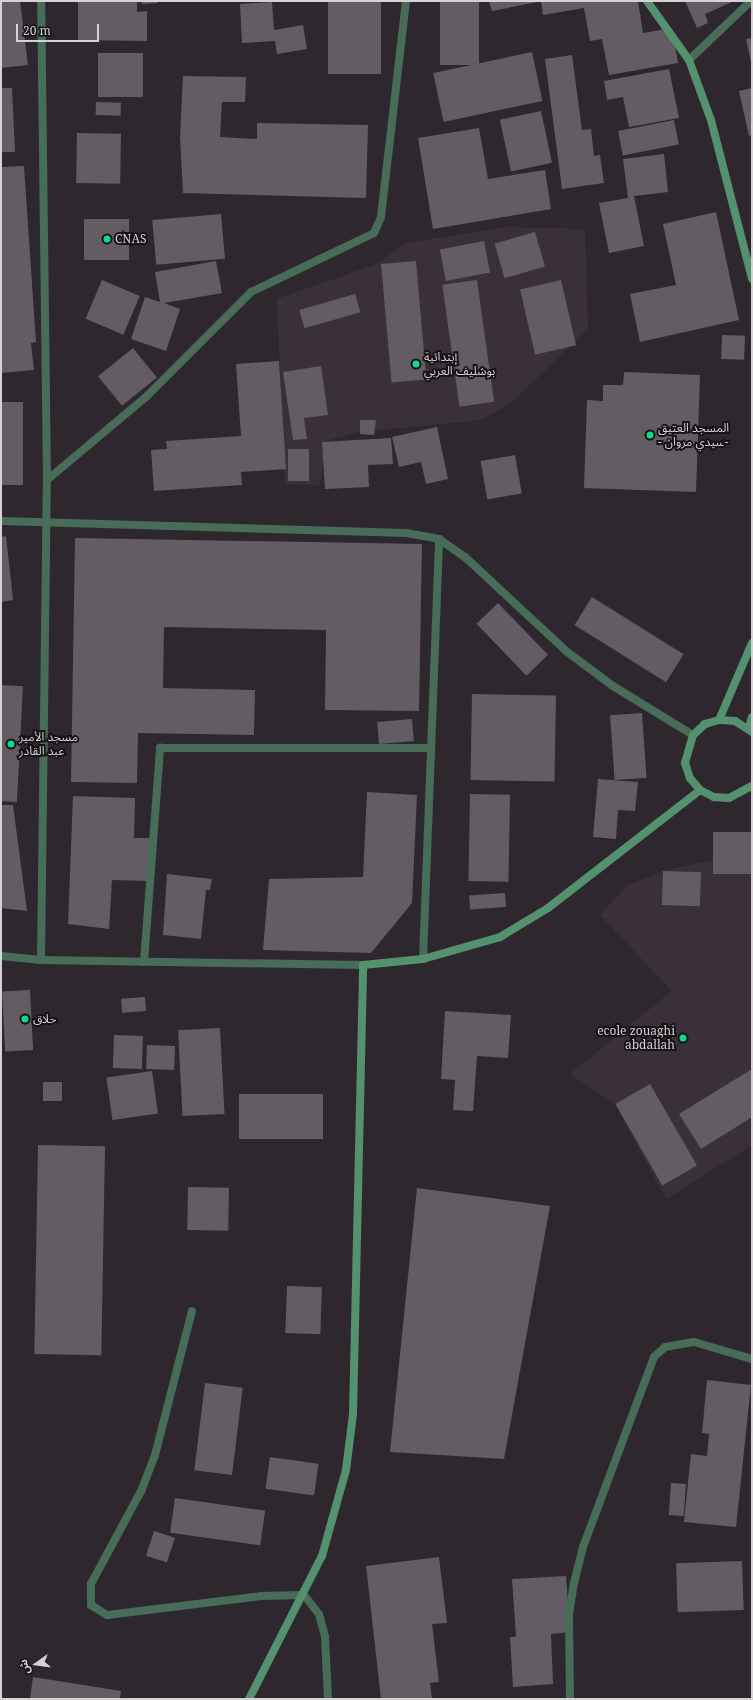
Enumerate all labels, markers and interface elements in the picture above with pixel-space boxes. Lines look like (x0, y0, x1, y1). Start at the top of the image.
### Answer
scale bar (18, 16, 101, 42)
text: 20 m (23, 22, 51, 39)
place label: CNAS (115, 232, 147, 246)
marker: CNAS (102, 234, 112, 244)
place label: إبتدائية بوشليف العربي (424, 350, 495, 378)
marker: إبتدائية بوشليف العربي (411, 359, 421, 369)
place label: المسجد العتيق - سيدي مروان- (658, 421, 729, 449)
marker: المسجد العتيق - سيدي مروان- (645, 430, 655, 440)
place label: مسجد الأمير عبد القادر (19, 730, 78, 758)
marker: مسجد الأمير عبد القادر (6, 739, 16, 749)
place label: حلاق (33, 1012, 57, 1026)
marker: حلاق (20, 1014, 30, 1024)
place label: ecole zouaghi abdallah (597, 1024, 675, 1052)
marker: ecole zouaghi abdallah (678, 1033, 688, 1043)
north arrow (16, 1644, 56, 1684)
text: ش (15, 1658, 33, 1676)

